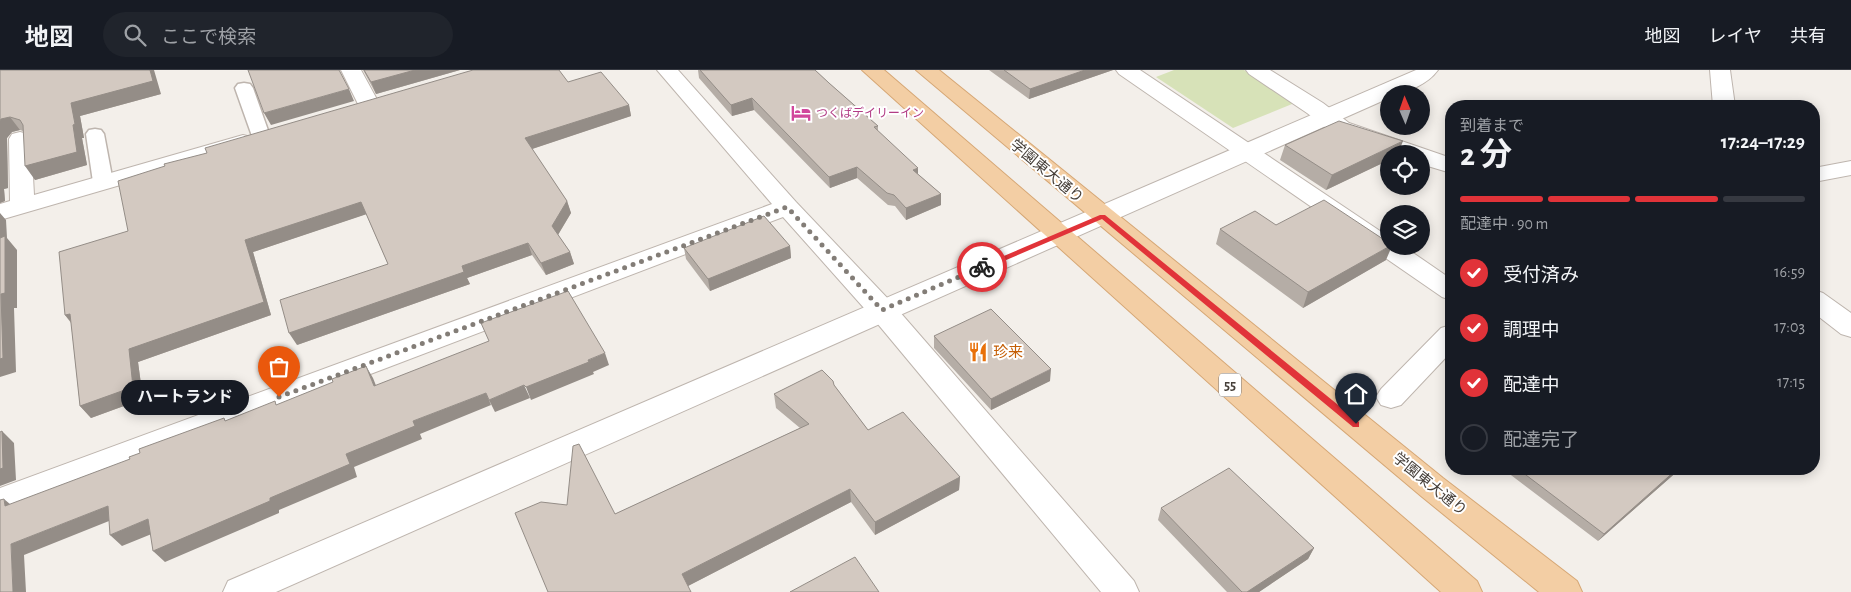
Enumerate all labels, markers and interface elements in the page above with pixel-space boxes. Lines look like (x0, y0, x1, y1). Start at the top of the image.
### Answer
search box (103, 12, 453, 57)
icon: search (121, 21, 149, 49)
text: 地図 (25, 26, 73, 50)
text: ここで検索 (161, 28, 256, 47)
text: 地図 (1645, 28, 1681, 46)
text: レイヤ (1709, 28, 1762, 46)
text: 共有 (1790, 28, 1826, 46)
north arrow (1380, 85, 1430, 135)
map controls (1380, 85, 1430, 255)
hotel icon: つくばデイリーイン (790, 102, 812, 124)
place label: つくばデイリーイン (816, 106, 924, 119)
text: 到着まで (1460, 118, 1524, 134)
text: 17:24–17:29 (1721, 133, 1805, 152)
street label: 学園東大通り (1007, 136, 1087, 206)
text: 2 分 (1460, 139, 1512, 171)
button: locate (1380, 145, 1430, 195)
button: layers (1380, 205, 1430, 255)
text: 配達中 · 90 m (1460, 216, 1548, 232)
courier (957, 242, 1007, 292)
icon: bike (968, 253, 996, 281)
icon: check (1460, 259, 1488, 287)
text: 16:59 (1774, 264, 1805, 280)
text: 受付済み (1503, 266, 1579, 285)
icon: check (1460, 314, 1488, 342)
text: 17:03 (1774, 319, 1805, 335)
text: 調理中 (1503, 321, 1560, 340)
restaurant icon: 珍来 (967, 341, 989, 363)
place label: 珍来 (993, 344, 1023, 360)
pin (258, 346, 300, 397)
icon: bag (265, 353, 293, 381)
icon: check (1460, 369, 1488, 397)
pin (1335, 373, 1377, 424)
road number: 55 (1219, 374, 1241, 396)
text: 17:15 (1777, 374, 1805, 390)
text: 配達中 (1503, 376, 1560, 395)
callout: ハートランド (121, 380, 249, 414)
icon: home (1342, 380, 1370, 408)
text: ハートランド (137, 389, 233, 405)
text: 配達完了 (1503, 431, 1579, 450)
street label: 学園東大通り (1390, 449, 1470, 519)

